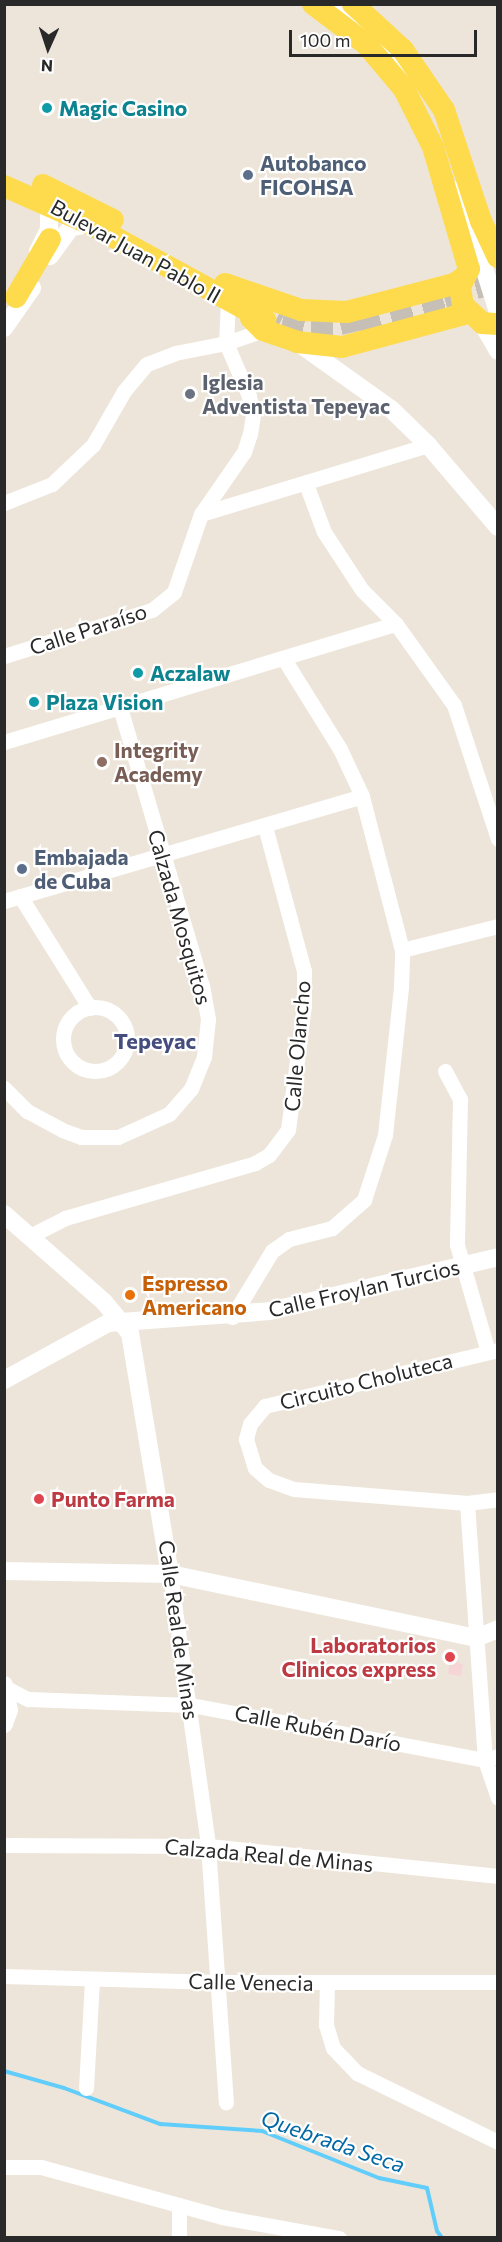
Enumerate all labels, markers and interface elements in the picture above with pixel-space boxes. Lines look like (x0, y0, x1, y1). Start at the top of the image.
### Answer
north arrow (18, 18, 78, 78)
scale bar (292, 18, 480, 56)
text: 100 m (300, 29, 350, 51)
text: N (41, 57, 54, 76)
place label: Magic Casino (59, 95, 187, 121)
marker: Magic Casino (40, 101, 54, 115)
place label: Autobanco FICOHSA (260, 150, 367, 200)
marker: Autobanco FICOHSA (241, 168, 255, 182)
street label: Bulevar Juan Pablo II (47, 194, 225, 308)
place label: Iglesia Adventista Tepeyac (202, 369, 390, 419)
marker: Iglesia Adventista Tepeyac (183, 387, 197, 401)
street label: Calle Paraíso (26, 598, 150, 660)
place label: Aczalaw (150, 660, 231, 686)
marker: Aczalaw (131, 666, 145, 680)
place label: Plaza Vision (46, 689, 163, 715)
marker: Plaza Vision (27, 695, 41, 709)
place label: Integrity Academy (114, 737, 203, 787)
marker: Integrity Academy (95, 755, 109, 769)
street label: Calzada Mosquitos (143, 827, 217, 1007)
place label: Embajada de Cuba (34, 844, 129, 894)
marker: Embajada de Cuba (15, 862, 29, 876)
street label: Calle Olancho (279, 979, 315, 1113)
district label: Tepeyac (114, 1028, 196, 1054)
street label: Calle Froylan Turcios (266, 1254, 462, 1322)
place label: Espresso Americano (142, 1270, 247, 1320)
marker: Espresso Americano (123, 1288, 137, 1302)
street label: Circuito Choluteca (277, 1347, 455, 1415)
place label: Punto Farma (51, 1486, 175, 1512)
marker: Punto Farma (32, 1492, 46, 1506)
street label: Calle Real de Minas (154, 1539, 204, 1721)
place label: Laboratorios Clinicos express (281, 1632, 436, 1682)
marker: Laboratorios Clinicos express (441, 1648, 459, 1666)
street label: Calle Rubén Darío (233, 1699, 403, 1757)
street label: Calzada Real de Minas (164, 1833, 374, 1877)
street label: Calle Venecia (188, 1968, 314, 1996)
water label: Quebrada Seca (258, 2104, 408, 2178)

